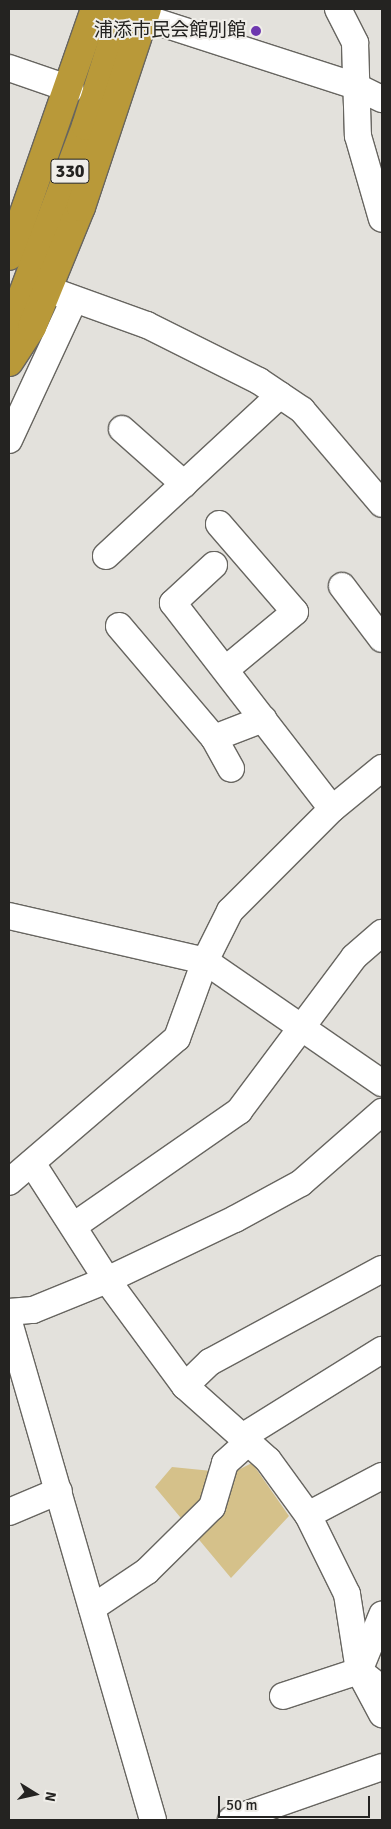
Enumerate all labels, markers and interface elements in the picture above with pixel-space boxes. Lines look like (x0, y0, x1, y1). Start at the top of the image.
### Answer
place label: 浦添市民会館別館 (94, 20, 246, 42)
marker: 浦添市民会館別館 (250, 25, 262, 37)
road number: 330 (50, 156, 90, 187)
north arrow (10, 1769, 60, 1819)
scale bar (221, 1786, 374, 1818)
text: N (41, 1790, 59, 1803)
text: 50 m (226, 1796, 257, 1814)

